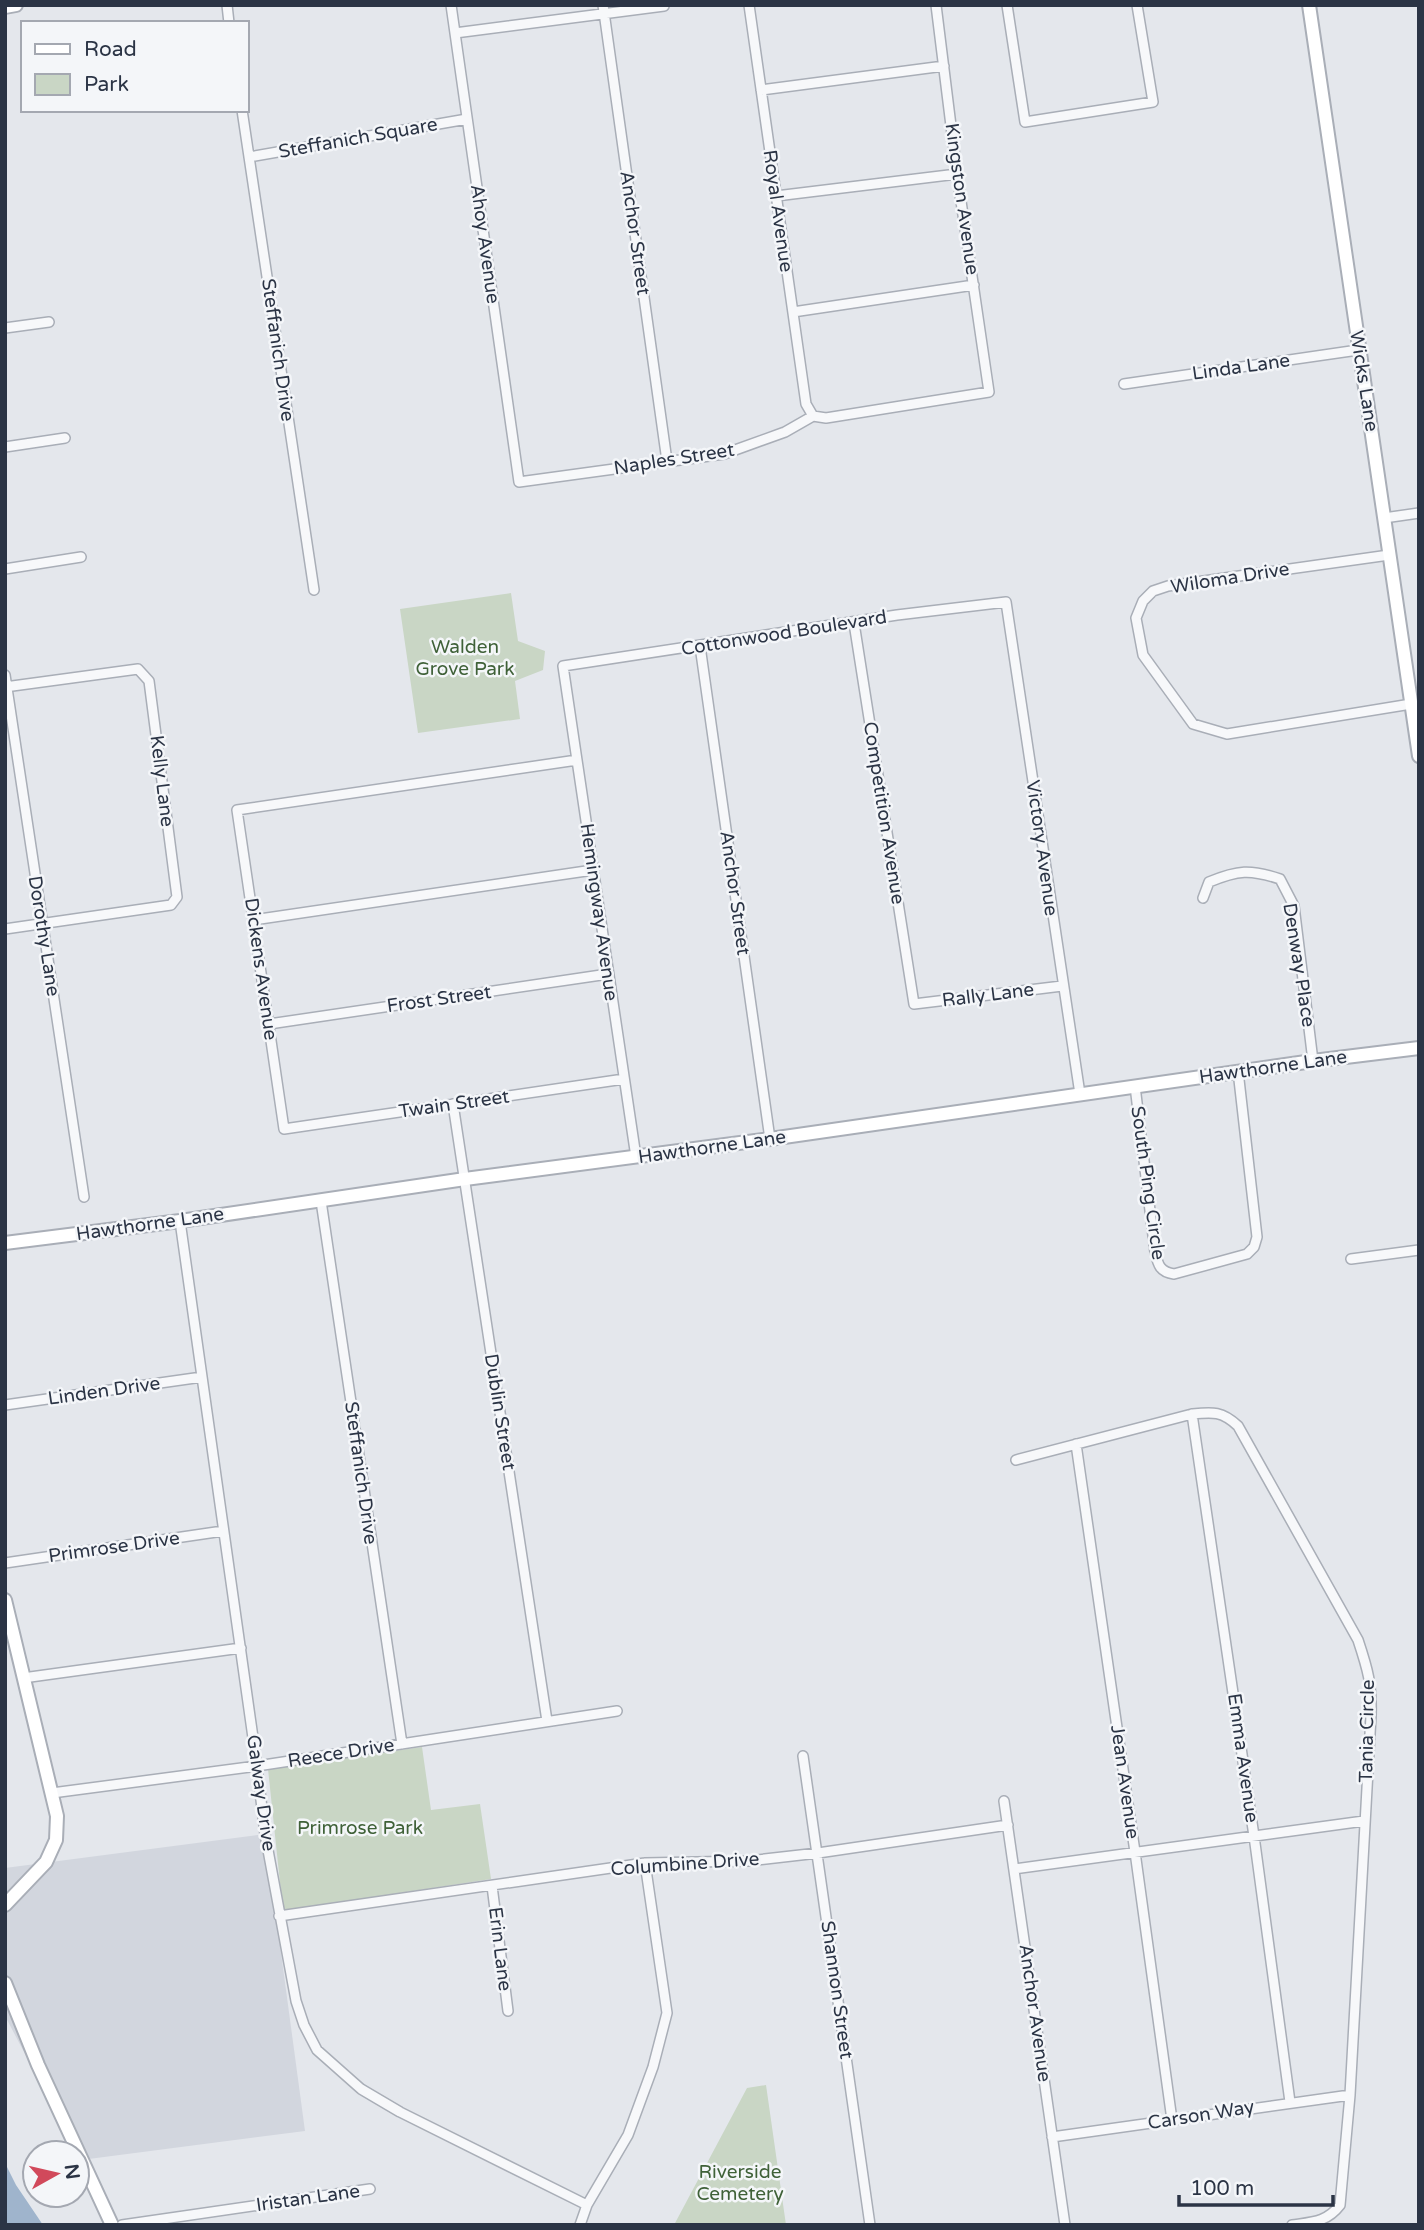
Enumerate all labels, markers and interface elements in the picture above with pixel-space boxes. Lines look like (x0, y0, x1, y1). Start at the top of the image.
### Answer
legend (21, 21, 248, 112)
text: Road (84, 37, 137, 62)
text: Park (84, 72, 129, 97)
street label: Steffanich Square (277, 113, 439, 163)
street label: Kingston Avenue (940, 122, 984, 276)
street label: Royal Avenue (759, 148, 797, 274)
street label: Anchor Street (615, 169, 655, 297)
street label: Ahoy Avenue (466, 183, 504, 305)
street label: Steffanich Drive (257, 277, 299, 423)
street label: Wicks Lane (1345, 329, 1383, 433)
street label: Linda Lane (1191, 349, 1291, 385)
street label: Naples Street (612, 439, 736, 479)
street label: Wiloma Drive (1169, 558, 1291, 598)
street label: Cottonwood Boulevard (680, 606, 888, 660)
park label: Walden Grove Park (415, 636, 515, 680)
street label: Competition Avenue (859, 720, 909, 906)
street label: Kelly Lane (145, 734, 179, 828)
street label: Victory Avenue (1022, 779, 1062, 917)
street label: Hemingway Avenue (576, 822, 622, 1002)
street label: Anchor Street (715, 829, 755, 957)
street label: Dorothy Lane (24, 874, 64, 998)
street label: Dickens Avenue (240, 896, 282, 1042)
street label: Denway Place (1278, 901, 1320, 1029)
street label: Rally Lane (941, 978, 1035, 1012)
street label: Frost Street (385, 981, 493, 1017)
street label: Hawthorne Lane (1198, 1046, 1348, 1088)
street label: Twain Street (397, 1085, 511, 1123)
street label: South Ping Circle (1126, 1105, 1170, 1261)
street label: Hawthorne Lane (637, 1126, 787, 1168)
street label: Hawthorne Lane (75, 1203, 225, 1245)
street label: Dublin Street (480, 1352, 520, 1472)
street label: Linden Drive (46, 1372, 162, 1410)
street label: Steffanich Drive (340, 1400, 382, 1546)
street label: Primrose Drive (47, 1527, 181, 1567)
street label: Tania Circle (1355, 1679, 1379, 1783)
street label: Emma Avenue (1223, 1692, 1263, 1824)
street label: Jean Avenue (1106, 1724, 1144, 1840)
street label: Galway Drive (242, 1733, 280, 1853)
street label: Reece Drive (286, 1734, 396, 1772)
park label: Primrose Park (297, 1817, 423, 1839)
street label: Columbine Drive (610, 1848, 760, 1880)
street label: Erin Lane (484, 1906, 516, 1992)
street label: Shannon Street (816, 1919, 858, 2061)
street label: Anchor Avenue (1014, 1943, 1056, 2083)
street label: Carson Way (1146, 2096, 1256, 2134)
north arrow (21, 2139, 91, 2209)
park label: Riverside Cemetery (696, 2161, 784, 2205)
text: N (60, 2163, 84, 2181)
scale bar (1179, 2164, 1333, 2208)
text: 100 m (1190, 2176, 1254, 2201)
street label: Iristan Lane (255, 2180, 361, 2216)

